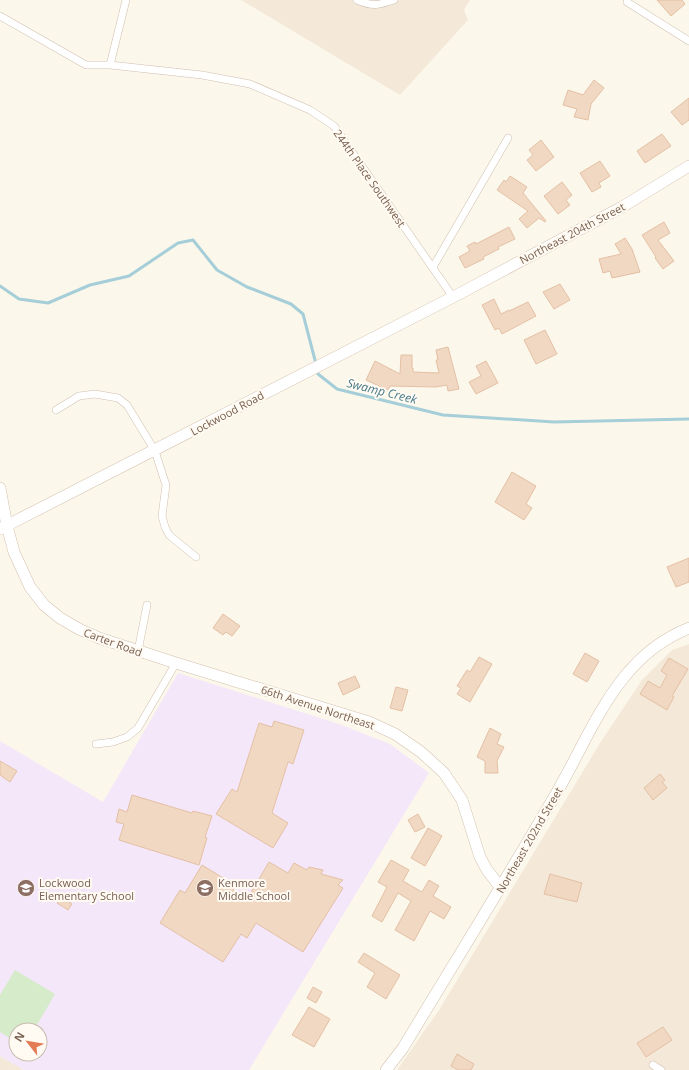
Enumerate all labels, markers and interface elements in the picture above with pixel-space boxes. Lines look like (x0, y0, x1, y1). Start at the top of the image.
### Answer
street label: 244th Place Southwest (331, 126, 409, 230)
street label: Northeast 204th Street (517, 199, 627, 267)
water label: Swamp Creek (345, 374, 420, 408)
street label: Lockwood Road (188, 387, 266, 439)
street label: Carter Road (82, 624, 144, 660)
street label: 66th Avenue Northeast (259, 682, 377, 733)
street label: Northeast 202nd Street (492, 784, 566, 896)
place label: Lockwood Elementary School (39, 875, 134, 903)
place label: Kenmore Middle School (218, 875, 290, 903)
school or university icon: Lockwood Elementary School (16, 878, 36, 898)
school or university icon: Kenmore Middle School (195, 878, 215, 898)
north arrow (8, 1022, 48, 1062)
text: N (10, 1029, 28, 1044)

